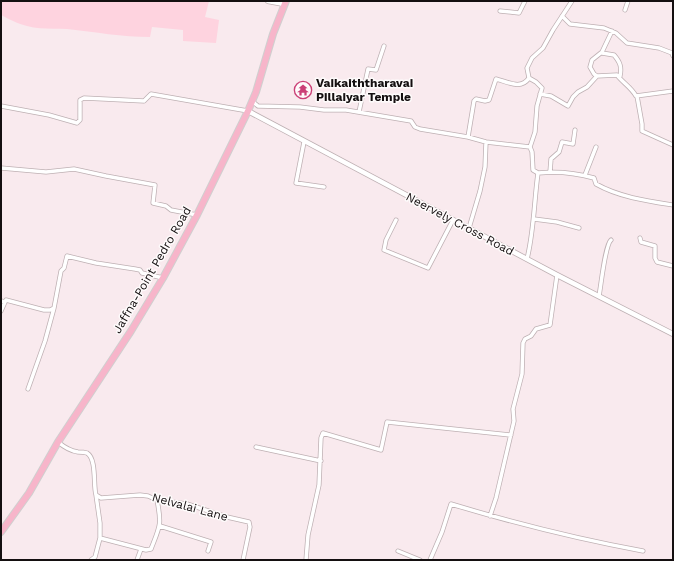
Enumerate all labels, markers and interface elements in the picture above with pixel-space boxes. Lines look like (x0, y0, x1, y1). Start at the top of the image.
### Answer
place label: Vaikaiththaravai Pillaiyar Temple (316, 76, 413, 104)
temple icon: Vaikaiththaravai Pillaiyar Temple (293, 80, 313, 100)
street label: Neervely Cross Road (404, 190, 516, 258)
street label: Jaffna-Point Pedro Road (110, 204, 194, 336)
street label: Nelvalai Lane (151, 490, 230, 524)

